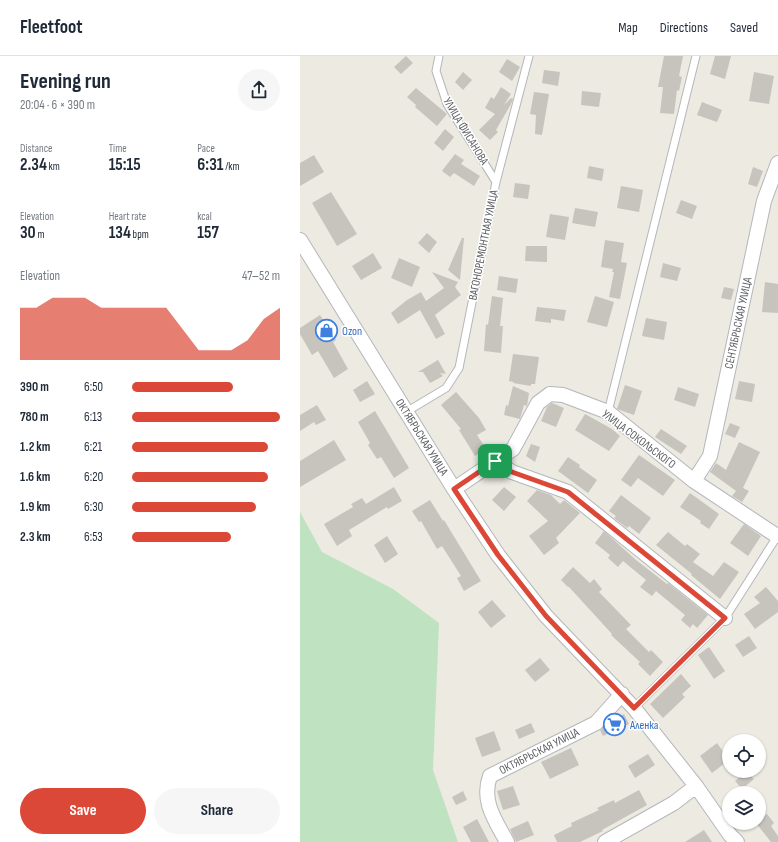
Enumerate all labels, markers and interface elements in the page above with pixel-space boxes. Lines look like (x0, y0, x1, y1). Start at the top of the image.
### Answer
text: Fleetfoot (20, 16, 83, 39)
text: Map (618, 19, 638, 36)
text: Directions (660, 19, 708, 36)
text: Saved (730, 19, 758, 36)
text: Evening run (20, 68, 111, 95)
button: share (238, 69, 280, 111)
street label: УЛИЦА ФИСАНОВА (440, 95, 492, 168)
text: 20:04 · 6 × 390 m (20, 97, 95, 113)
text: Distance (20, 142, 52, 155)
text: Time (109, 142, 127, 155)
text: Pace (197, 142, 215, 155)
text: 2.34 (20, 155, 47, 175)
text: 15:15 (109, 155, 141, 175)
text: 6:31 (197, 155, 223, 175)
text: km (47, 160, 60, 173)
text: /km (223, 160, 239, 173)
street label: ВАГОНОРЕМОНТНАЯ УЛИЦА (465, 188, 502, 302)
text: Elevation (20, 210, 54, 223)
text: Heart rate (109, 210, 146, 223)
text: kcal (197, 210, 212, 223)
text: 30 (20, 223, 36, 243)
text: 134 (109, 223, 131, 243)
text: 157 (197, 223, 219, 243)
text: m (36, 228, 45, 241)
text: bpm (131, 228, 149, 241)
text: Elevation (20, 268, 60, 284)
text: 47–52 m (242, 268, 280, 284)
street label: СЕНТЯБРЬСКАЯ УЛИЦА (721, 275, 756, 370)
shop icon: Ozon (314, 318, 340, 344)
place label: Ozon (342, 324, 362, 339)
text: 390 m (20, 379, 49, 395)
text: 6:50 (84, 379, 103, 395)
street label: ОКТЯБРЬСКАЯ УЛИЦА (392, 396, 452, 479)
street label: УЛИЦА СОКОЛЬСКОГО (599, 407, 679, 472)
text: 780 m (20, 409, 49, 425)
text: 6:13 (84, 409, 102, 425)
text: 1.2 km (20, 439, 50, 455)
text: 6:21 (84, 439, 102, 455)
pin (478, 444, 512, 478)
icon: arrive (484, 450, 506, 472)
text: 1.6 km (20, 469, 50, 485)
text: 6:20 (84, 469, 103, 485)
text: 1.9 km (20, 499, 51, 515)
text: 6:30 (84, 499, 103, 515)
text: 2.3 km (20, 529, 51, 545)
text: 6:53 (84, 529, 103, 545)
supermarket icon: Аленка (601, 712, 627, 738)
place label: Аленка (629, 718, 659, 733)
street label: ОКТЯБРЬСКАЯ УЛИЦА (497, 724, 583, 778)
map controls (722, 734, 766, 830)
button: locate (722, 734, 766, 778)
button: layers (722, 786, 766, 830)
button: Save (20, 788, 146, 834)
button: Share (154, 788, 280, 834)

